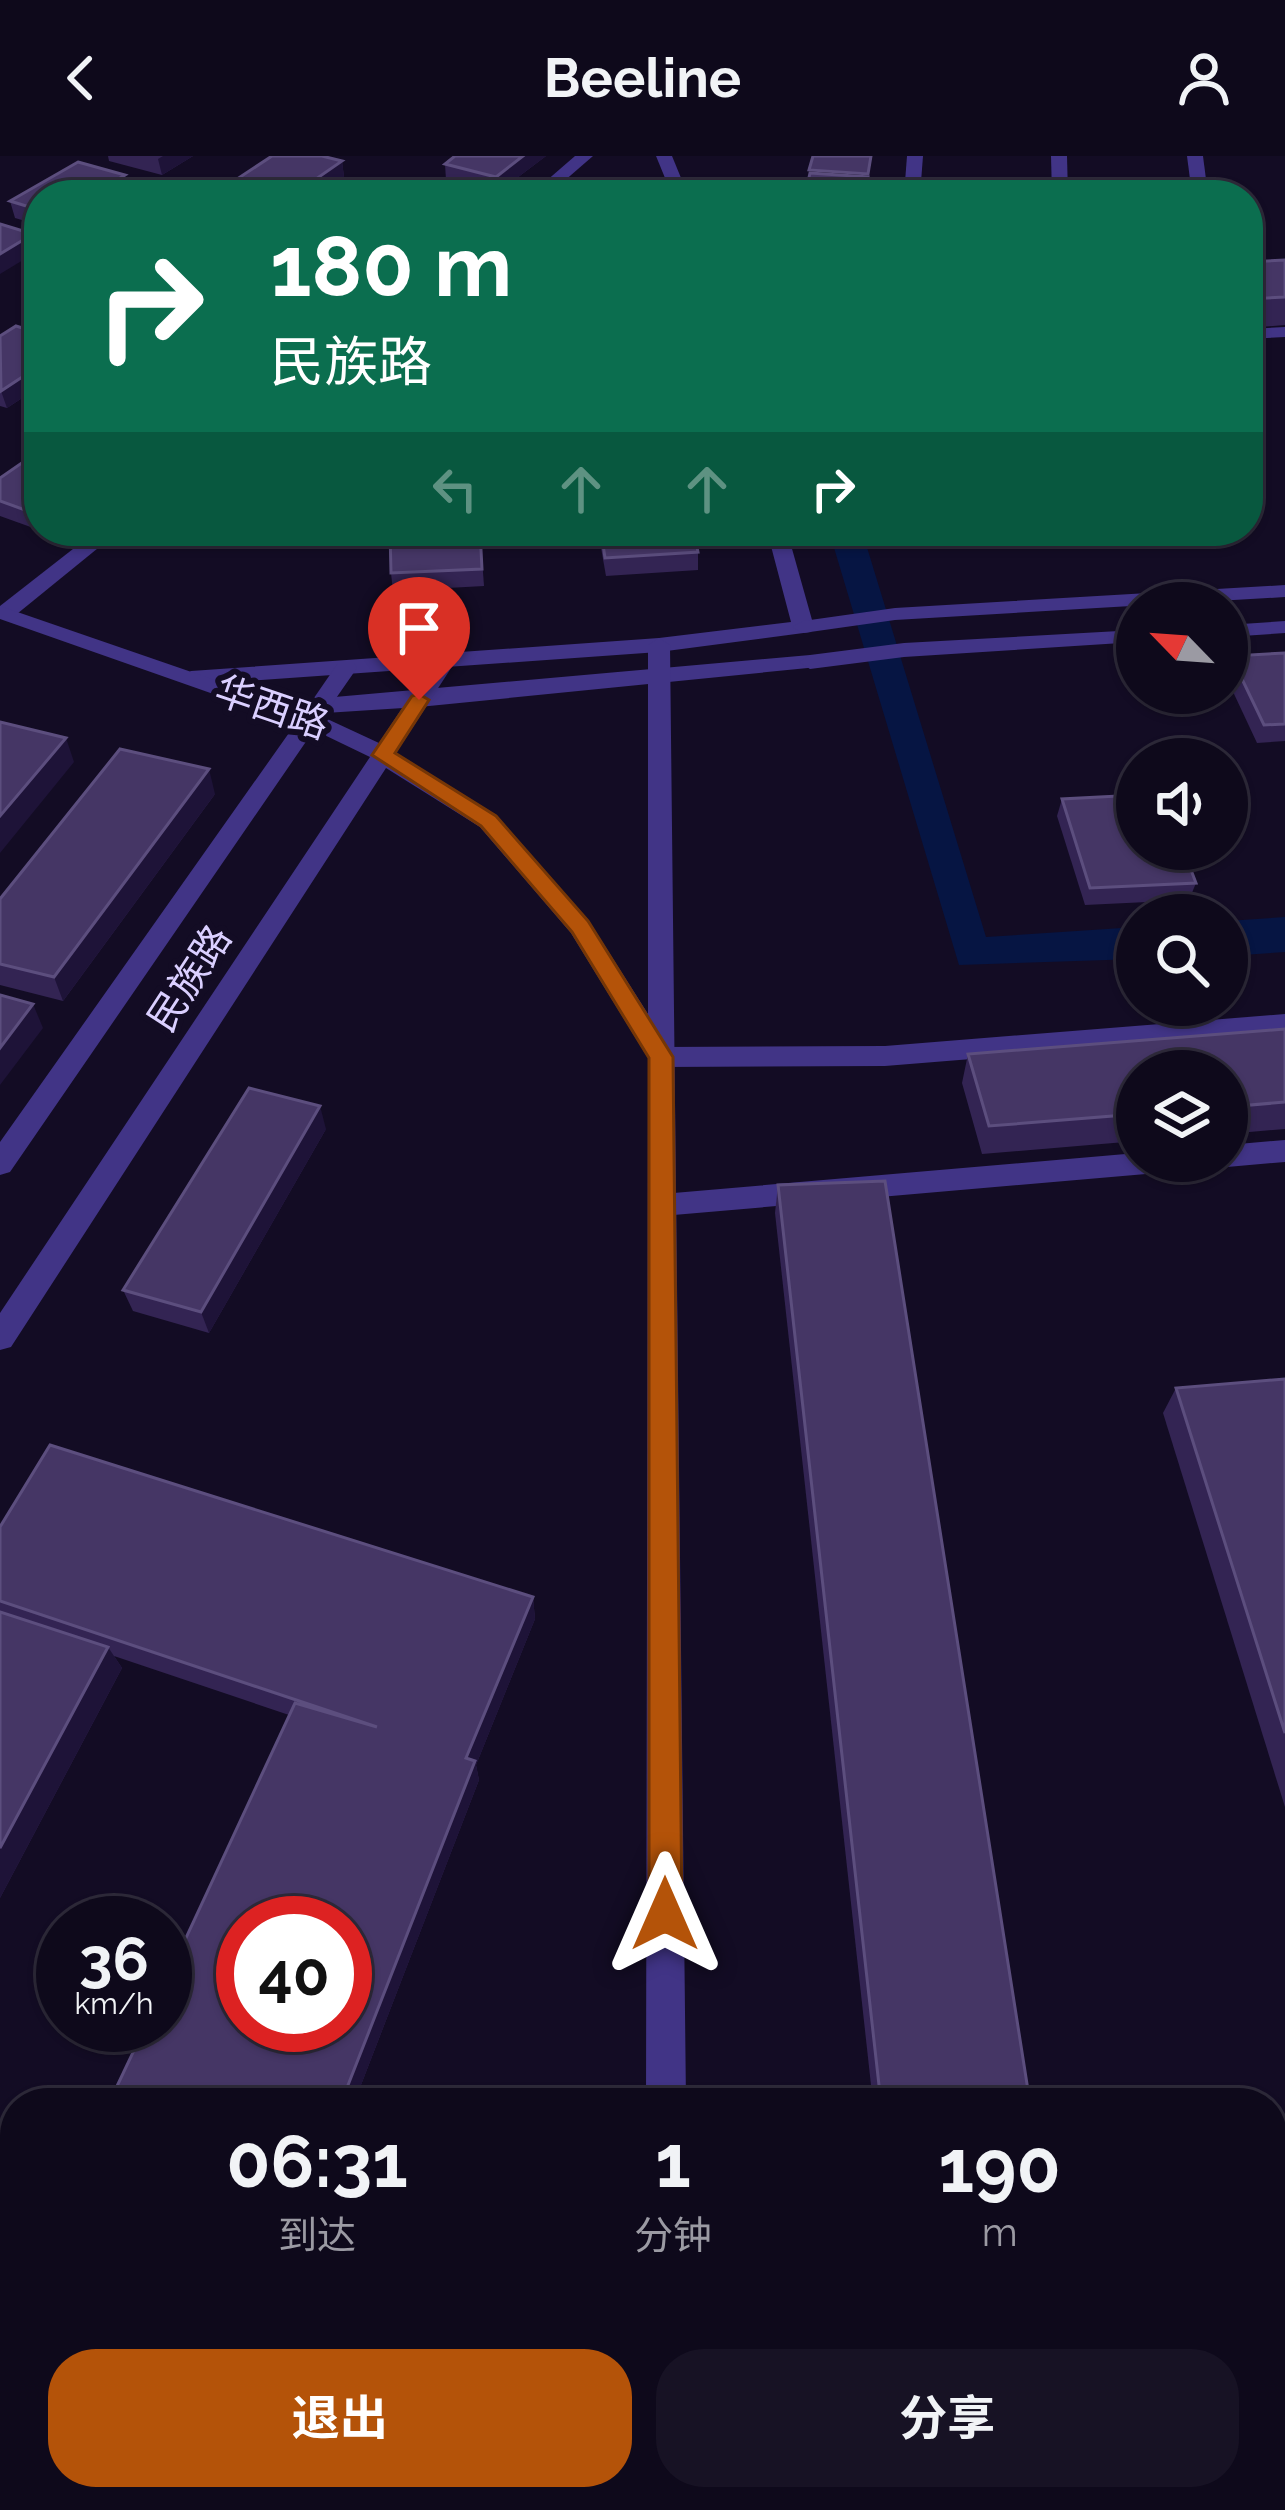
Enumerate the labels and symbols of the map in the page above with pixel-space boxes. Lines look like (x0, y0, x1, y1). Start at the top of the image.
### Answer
pin (368, 577, 470, 700)
north arrow (1116, 582, 1248, 714)
street label: 华西路 (209, 666, 335, 748)
street label: 民族路 (138, 916, 240, 1040)
position arrow (602, 1851, 728, 1977)
speed limit sign: 40 (216, 1896, 372, 2052)

